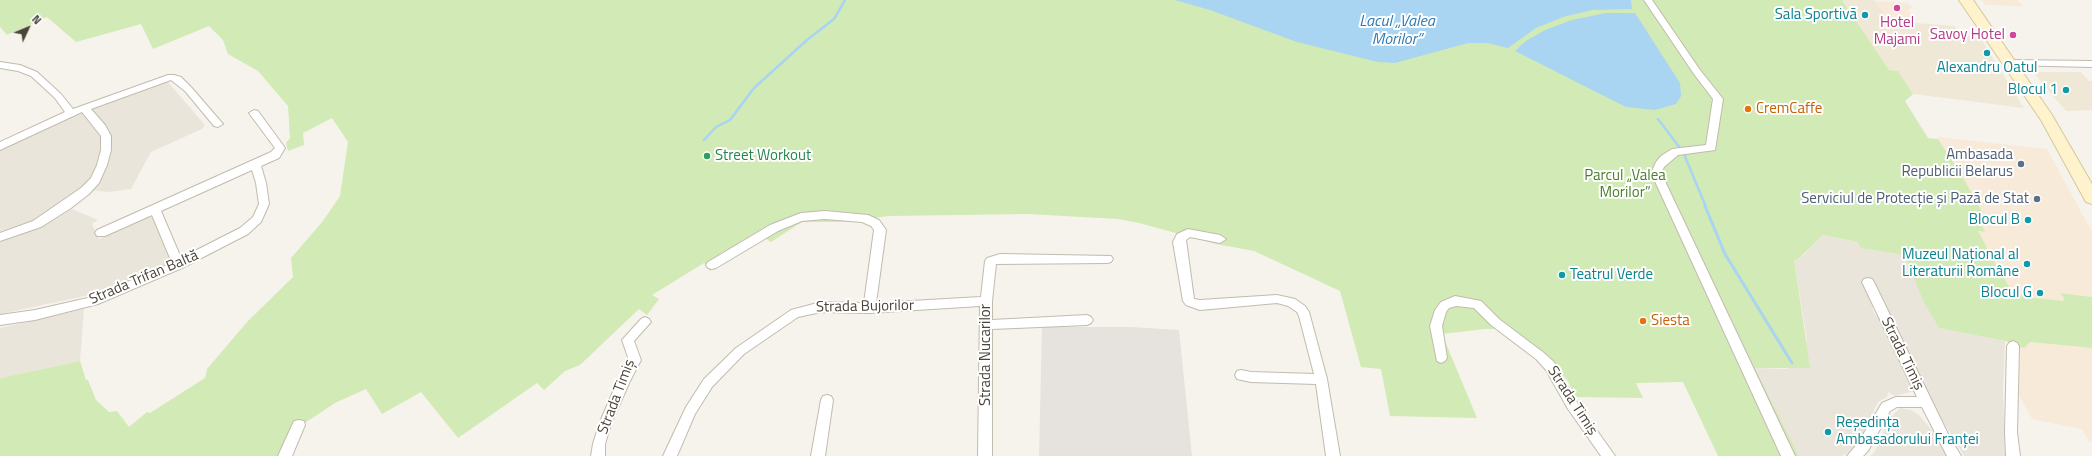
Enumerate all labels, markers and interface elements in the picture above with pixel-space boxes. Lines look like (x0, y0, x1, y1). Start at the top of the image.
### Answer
marker: Hotel Majami (1892, 3, 1902, 13)
place label: Sala Sportivă (1775, 6, 1857, 24)
north arrow (8, 8, 48, 48)
marker: Sala Sportivă (1860, 10, 1870, 20)
text: N (28, 11, 45, 28)
water label: Lacul „Valea Morilor” (1359, 12, 1435, 50)
place label: Hotel Majami (1874, 14, 1920, 49)
place label: Savoy Hotel (1930, 26, 2005, 44)
marker: Savoy Hotel (2008, 30, 2018, 40)
marker: Alexandru Oatul (1982, 48, 1992, 58)
place label: Alexandru Oatul (1937, 59, 2037, 77)
place label: Blocul 1 (2008, 81, 2058, 99)
marker: Blocul 1 (2061, 85, 2071, 95)
place label: CremCaffe (1756, 100, 1822, 118)
marker: CremCaffe (1743, 104, 1753, 114)
place label: Ambasada Republicii Belarus (1901, 146, 2013, 181)
place label: Street Workout (715, 147, 811, 165)
marker: Street Workout (702, 151, 712, 161)
marker: Ambasada Republicii Belarus (2016, 159, 2026, 169)
park label: Parcul „Valea Morilor” (1584, 167, 1666, 202)
place label: Serviciul de Protecție și Pază de Stat (1801, 190, 2029, 208)
marker: Serviciul de Protecție și Pază de Stat (2032, 194, 2042, 204)
place label: Blocul B (1969, 211, 2020, 229)
marker: Blocul B (2023, 215, 2033, 225)
place label: Muzeul Național al Literaturii Române (1902, 246, 2019, 281)
street label: Strada Trifan Baltă (87, 247, 201, 309)
marker: Muzeul Național al Literaturii Române (2022, 259, 2032, 269)
place label: Teatrul Verde (1570, 266, 1653, 284)
marker: Teatrul Verde (1557, 270, 1567, 280)
place label: Blocul G (1981, 284, 2032, 302)
marker: Blocul G (2035, 288, 2045, 298)
street label: Strada Bujorilor (816, 297, 914, 317)
street label: Strada Nucarilor (977, 304, 995, 406)
place label: Siesta (1651, 312, 1690, 330)
street label: Strada Timiș (1877, 315, 1927, 393)
marker: Siesta (1638, 316, 1648, 326)
street label: Strada Timiș (594, 357, 640, 437)
street label: Strada Timiș (1543, 363, 1601, 439)
place label: Reședința Ambasadorului Franței (1836, 414, 1979, 449)
marker: Reședința Ambasadorului Franței (1823, 427, 1833, 437)

